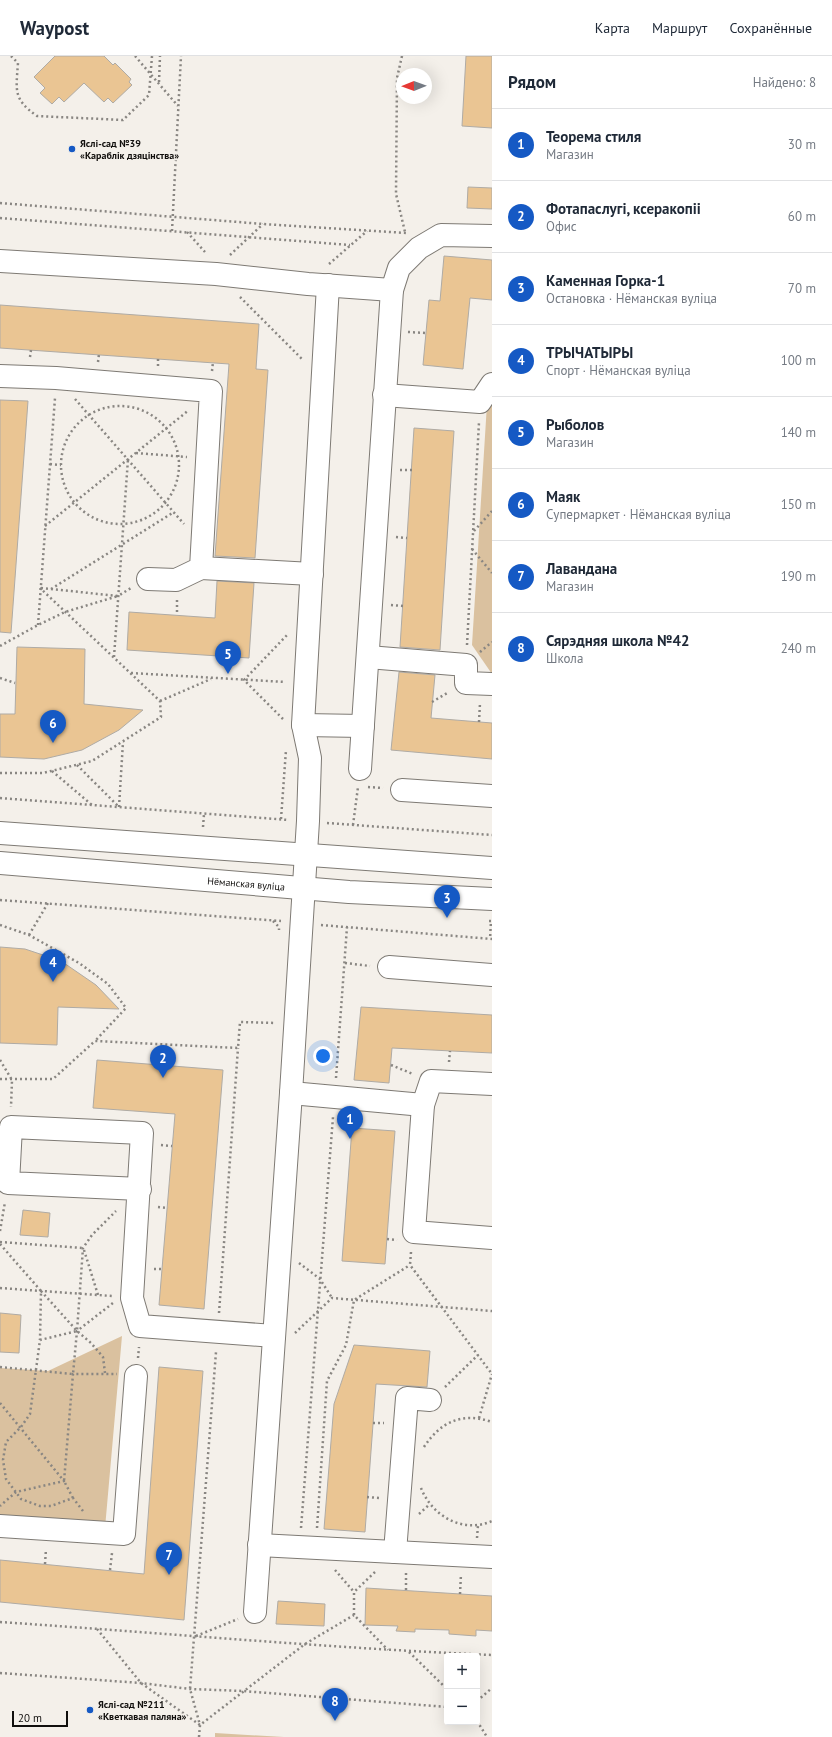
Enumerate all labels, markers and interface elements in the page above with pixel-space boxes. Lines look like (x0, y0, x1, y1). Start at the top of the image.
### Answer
text: Waypost (20, 16, 89, 40)
text: Карта (595, 19, 630, 37)
text: Маршрут (652, 19, 707, 37)
text: Сохранённые (729, 19, 812, 37)
north arrow (396, 68, 432, 104)
text: Рядом (508, 71, 556, 93)
text: Найдено: 8 (753, 74, 816, 91)
text: Теорема стиля (546, 127, 641, 146)
text: 1 (517, 136, 525, 153)
text: 30 m (788, 136, 816, 153)
place label: Яслі-сад №39 «Караблік дзяцінства» (80, 137, 179, 162)
marker: Яслі-сад №39 «Караблік дзяцінства» (67, 144, 77, 154)
text: Магазин (546, 146, 594, 163)
text: Фотапаслугі, ксеракопіі (546, 199, 701, 218)
text: 2 (517, 208, 525, 225)
text: 60 m (788, 208, 816, 225)
text: Офис (546, 218, 577, 235)
text: Каменная Горка-1 (546, 271, 665, 290)
text: 3 (517, 280, 525, 297)
text: 70 m (788, 280, 816, 297)
text: Остановка · Нёманская вуліца (546, 290, 717, 307)
text: ТРЫЧАТЫРЫ (546, 343, 633, 362)
text: 4 (517, 352, 525, 369)
text: 100 m (781, 352, 816, 369)
text: Спорт · Нёманская вуліца (546, 362, 691, 379)
text: Рыболов (546, 415, 604, 434)
text: 5 (517, 424, 525, 441)
text: 140 m (781, 424, 816, 441)
text: Магазин (546, 434, 594, 451)
text: Маяк (546, 487, 580, 506)
text: 6 (517, 496, 525, 513)
text: 150 m (781, 496, 816, 513)
text: Супермаркет · Нёманская вуліца (546, 506, 731, 523)
text: Лавандана (546, 559, 617, 578)
text: 7 (517, 568, 525, 585)
text: 190 m (781, 568, 816, 585)
text: Магазин (546, 578, 594, 595)
text: Сярэдняя школа №42 (546, 631, 690, 650)
text: 8 (517, 640, 525, 657)
text: 240 m (781, 640, 816, 657)
pin: 5 (215, 641, 241, 674)
text: Школа (546, 650, 583, 667)
pin: 6 (40, 710, 66, 743)
street label: Нёманская вуліца (207, 874, 286, 894)
pin: 3 (434, 885, 460, 918)
pin: 4 (40, 949, 66, 982)
pin: 2 (150, 1045, 176, 1078)
your location (313, 1046, 333, 1066)
pin: 1 (337, 1106, 363, 1139)
pin: 7 (156, 1542, 182, 1575)
map controls (444, 1653, 480, 1725)
button: + (444, 1653, 480, 1689)
pin: 8 (322, 1688, 348, 1721)
button: − (444, 1689, 480, 1725)
place label: Яслі-сад №211 «Кветкавая паляна» (98, 1698, 187, 1723)
marker: Яслі-сад №211 «Кветкавая паляна» (85, 1705, 95, 1715)
scale bar (12, 1709, 68, 1728)
text: 20 m (18, 1711, 42, 1725)

